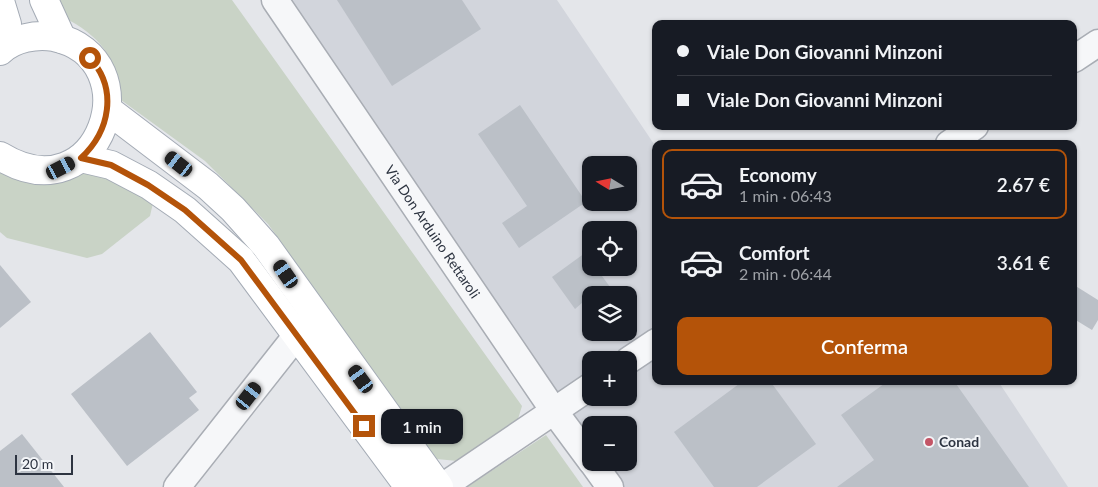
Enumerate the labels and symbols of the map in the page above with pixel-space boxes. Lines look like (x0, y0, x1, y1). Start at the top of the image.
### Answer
route start (79, 47, 101, 69)
car (162, 149, 195, 179)
car (44, 155, 77, 181)
north arrow (582, 156, 638, 211)
street label: Via Don Arduino Rettaroli (381, 162, 484, 301)
car (271, 257, 300, 291)
car (346, 362, 375, 396)
car (233, 380, 264, 412)
callout: 1 min (382, 408, 464, 444)
route end (353, 415, 375, 437)
place label: Conad (939, 433, 979, 450)
marker: Conad (923, 436, 935, 448)
scale bar (15, 452, 72, 475)

